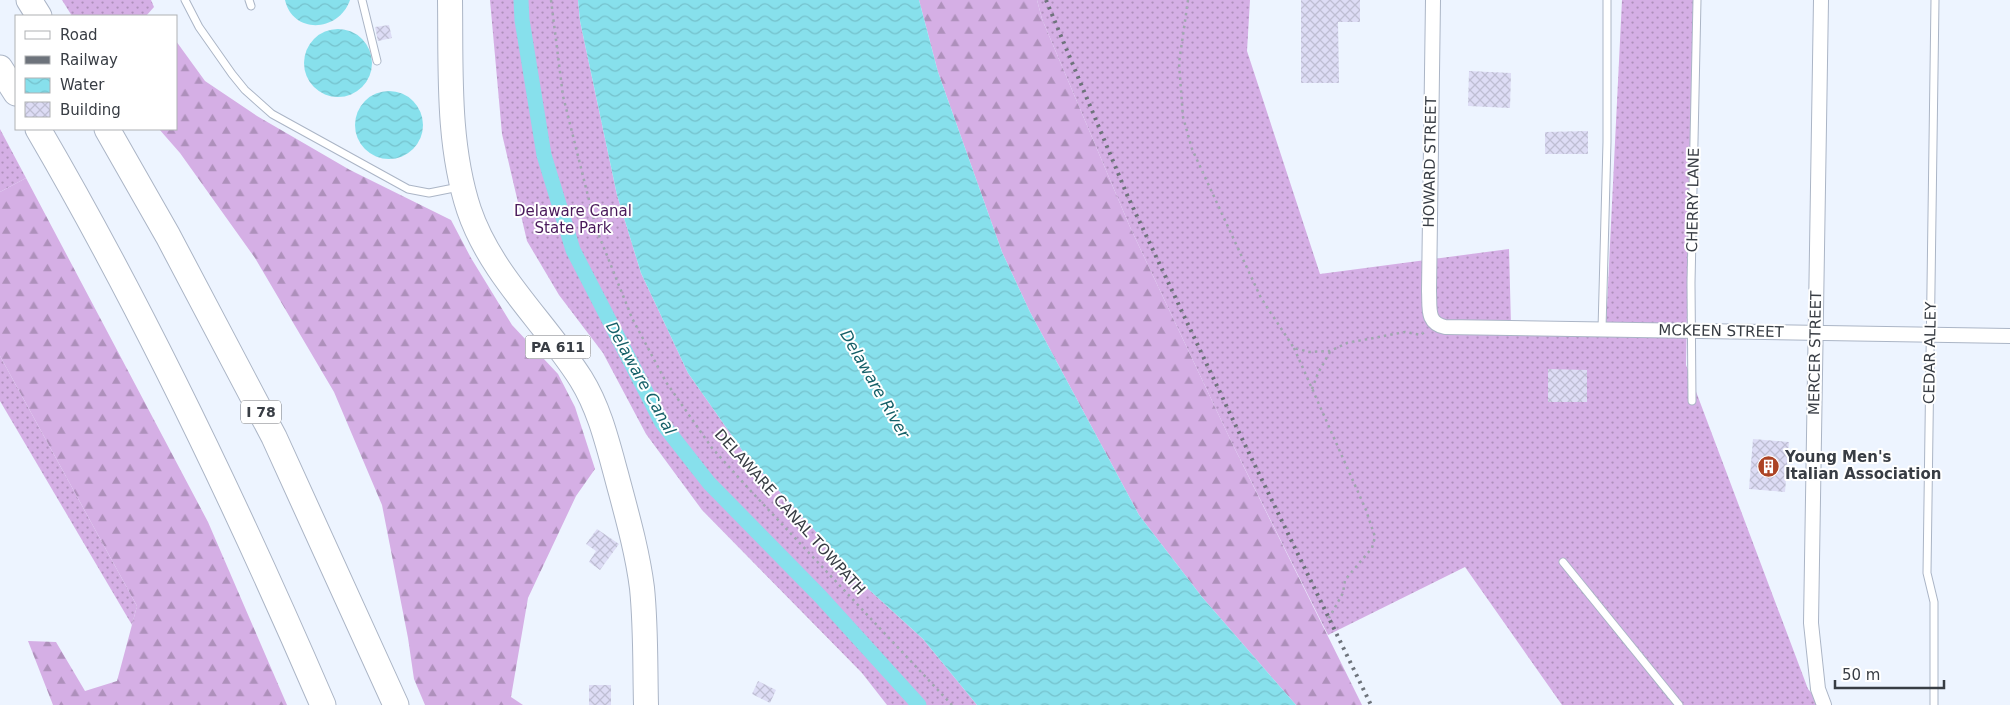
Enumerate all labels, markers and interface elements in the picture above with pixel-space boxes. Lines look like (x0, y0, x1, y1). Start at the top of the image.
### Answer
legend (15, 15, 178, 130)
text: Road (60, 26, 98, 44)
text: Railway (60, 51, 118, 69)
text: Water (60, 76, 105, 94)
street label: HOWARD STREET (1420, 95, 1440, 228)
text: Building (60, 101, 121, 119)
street label: CHERRY LANE (1683, 147, 1703, 253)
park label: Delaware Canal State Park (514, 202, 632, 237)
street label: MERCER STREET (1805, 290, 1825, 415)
street label: CEDAR ALLEY (1920, 301, 1940, 404)
water label: Delaware Canal (602, 318, 680, 438)
street label: MCKEEN STREET (1658, 321, 1785, 341)
water label: Delaware River (836, 326, 915, 443)
road number: PA 611 (526, 336, 590, 358)
road number: I 78 (241, 401, 281, 424)
street label: DELAWARE CANAL TOWPATH (711, 425, 869, 599)
place label: Young Men's Italian Association (1784, 448, 1941, 483)
building icon: Young Men's Italian Association (1757, 454, 1781, 478)
scale bar (1835, 658, 1944, 690)
text: 50 m (1842, 666, 1880, 684)

